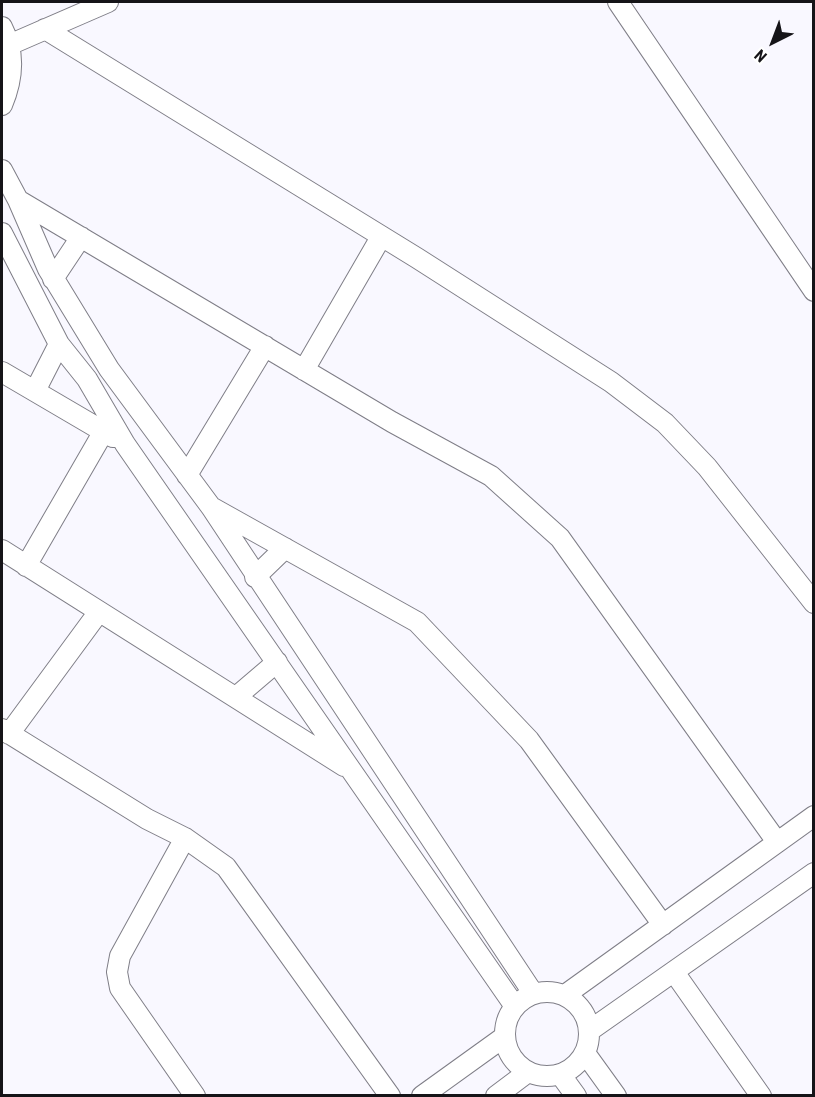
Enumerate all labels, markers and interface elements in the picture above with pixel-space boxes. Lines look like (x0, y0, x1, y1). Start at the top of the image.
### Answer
north arrow (743, 12, 803, 72)
text: N (751, 45, 771, 66)

